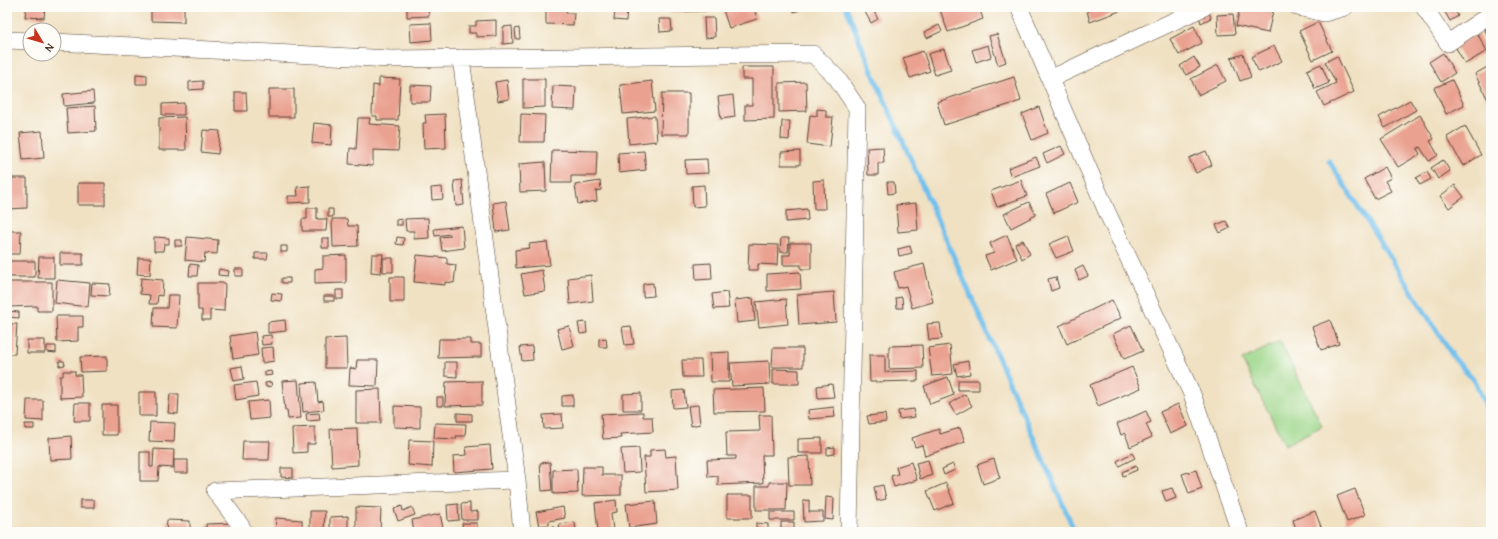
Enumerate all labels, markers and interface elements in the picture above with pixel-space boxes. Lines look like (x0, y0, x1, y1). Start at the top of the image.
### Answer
north arrow (22, 22, 62, 62)
text: N (41, 40, 58, 56)

